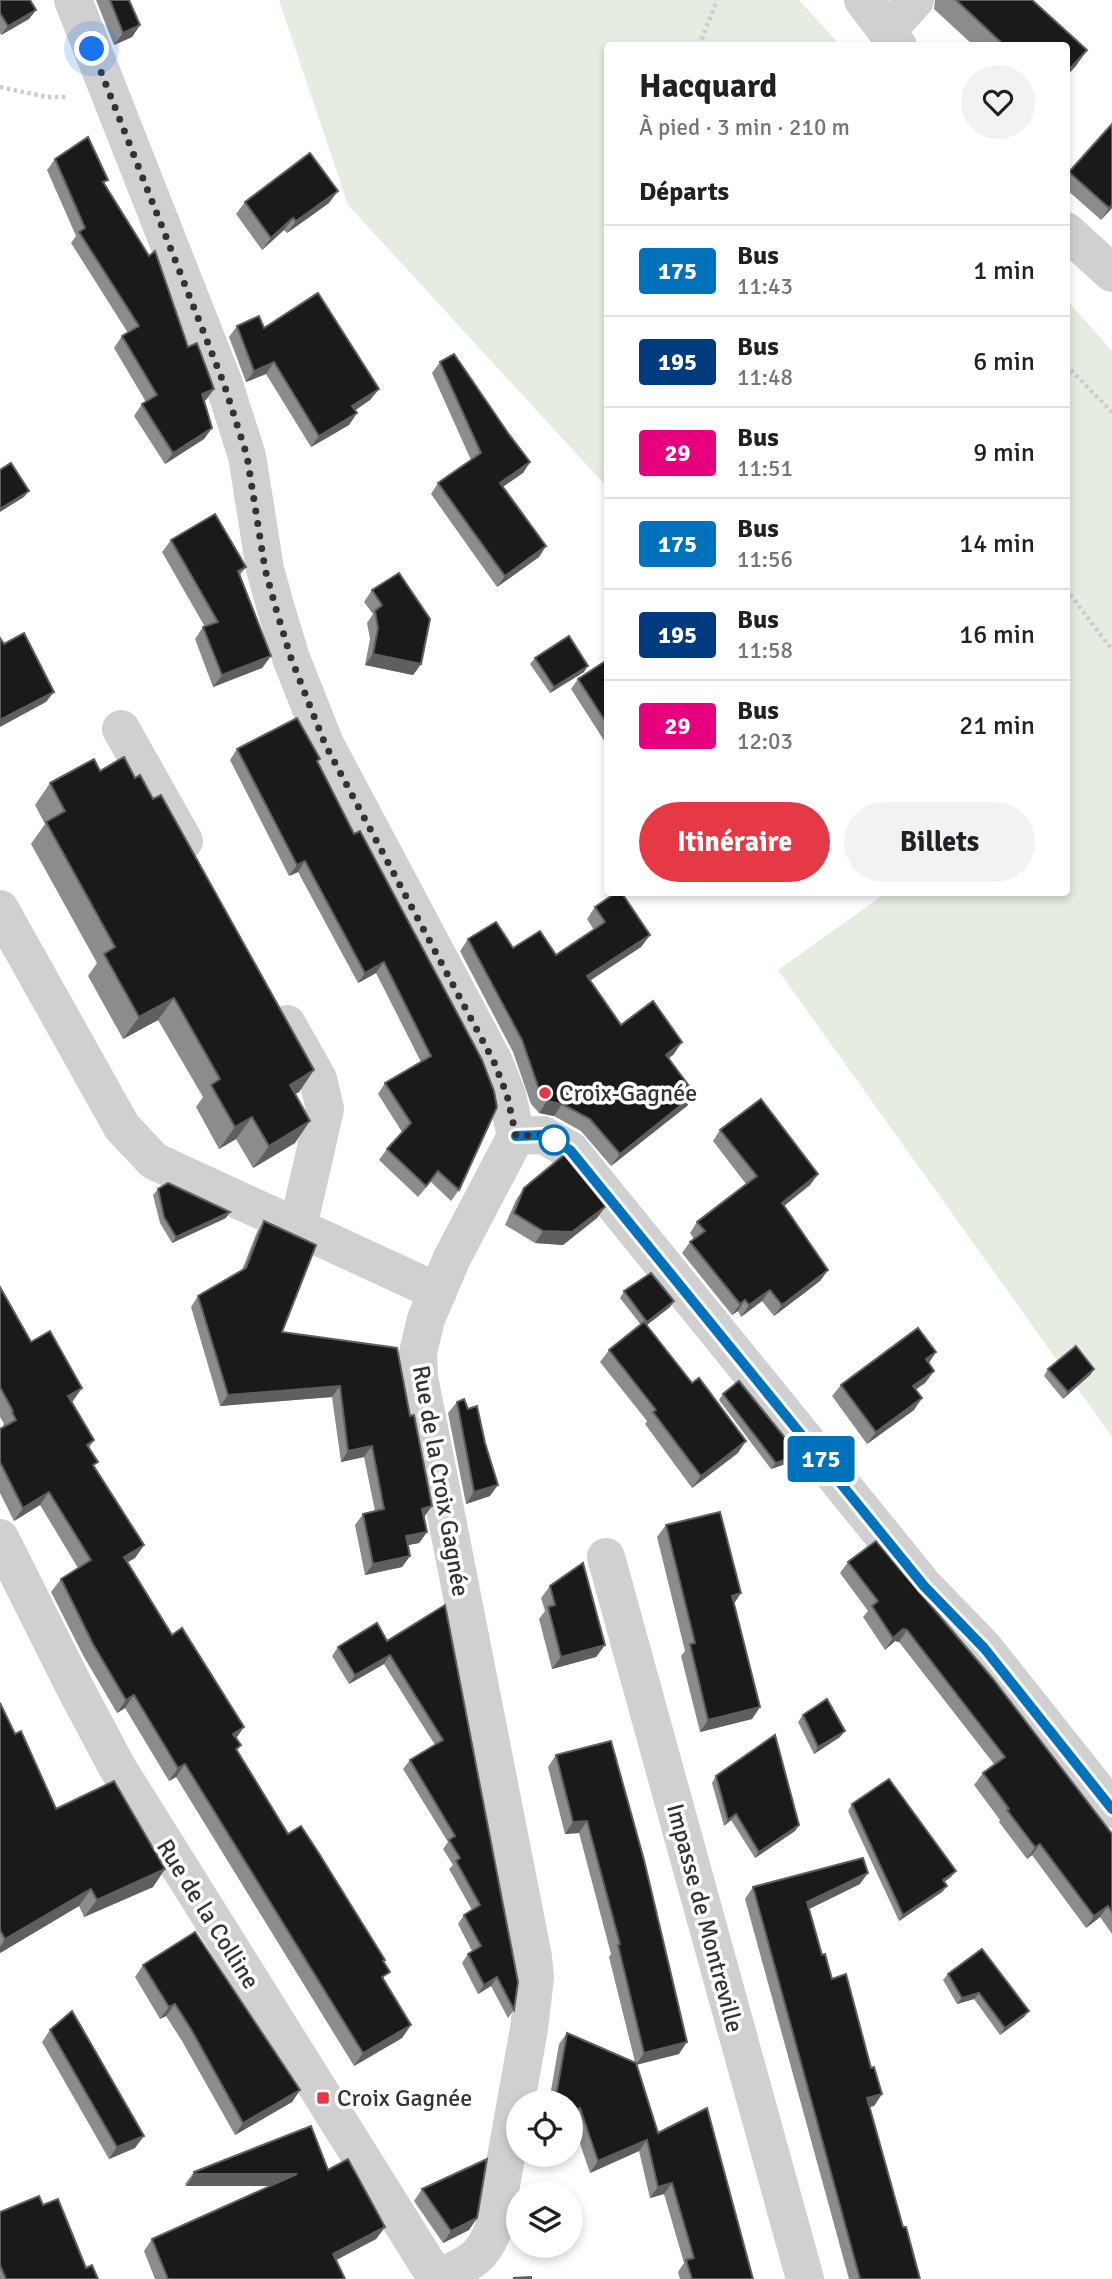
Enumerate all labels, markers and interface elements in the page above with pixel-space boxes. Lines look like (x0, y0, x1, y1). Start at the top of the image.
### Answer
your location (74, 31, 109, 66)
button: heart (961, 65, 1035, 139)
text: Hacquard (639, 66, 777, 107)
text: À pied · 3 min · 210 m (639, 113, 850, 142)
text: Départs (639, 176, 729, 208)
text: Bus (737, 240, 779, 272)
text: 1 min (973, 255, 1035, 287)
text: 175 (658, 256, 697, 286)
text: 11:43 (737, 272, 793, 301)
text: Bus (737, 331, 779, 363)
text: 6 min (973, 346, 1035, 378)
text: 195 (658, 347, 697, 377)
text: 11:48 (737, 363, 793, 392)
text: Bus (737, 422, 779, 454)
text: 9 min (973, 437, 1035, 469)
text: 29 (665, 438, 690, 468)
text: 11:51 (737, 454, 793, 483)
text: Bus (737, 513, 779, 545)
text: 14 min (959, 528, 1035, 560)
text: 175 (658, 529, 697, 559)
text: 11:56 (737, 545, 793, 574)
text: Bus (737, 604, 779, 636)
text: 16 min (959, 619, 1035, 651)
text: 195 (658, 620, 697, 650)
text: 11:58 (737, 636, 793, 665)
text: Bus (737, 695, 779, 727)
text: 21 min (959, 710, 1035, 742)
text: 29 (665, 711, 690, 741)
text: 12:03 (737, 727, 793, 756)
button: Itinéraire (639, 802, 830, 882)
button: Billets (844, 802, 1035, 882)
place label: Croix-Gagnée (559, 1078, 697, 1108)
marker: Croix-Gagnée (537, 1085, 553, 1101)
unlabelled marker (539, 1125, 569, 1155)
street label: Rue de la Croix Gagnée (406, 1363, 476, 1599)
line badge: 175 (781, 1436, 861, 1482)
text: 175 (802, 1444, 840, 1474)
street label: Impasse de Montreville (660, 1800, 750, 2036)
street label: Rue de la Colline (150, 1834, 266, 1994)
place label: Croix Gagnée (337, 2083, 472, 2113)
marker: Croix Gagnée (315, 2090, 331, 2106)
map controls (506, 2090, 583, 2258)
button: locate (506, 2090, 583, 2167)
button: layers (506, 2181, 583, 2258)

